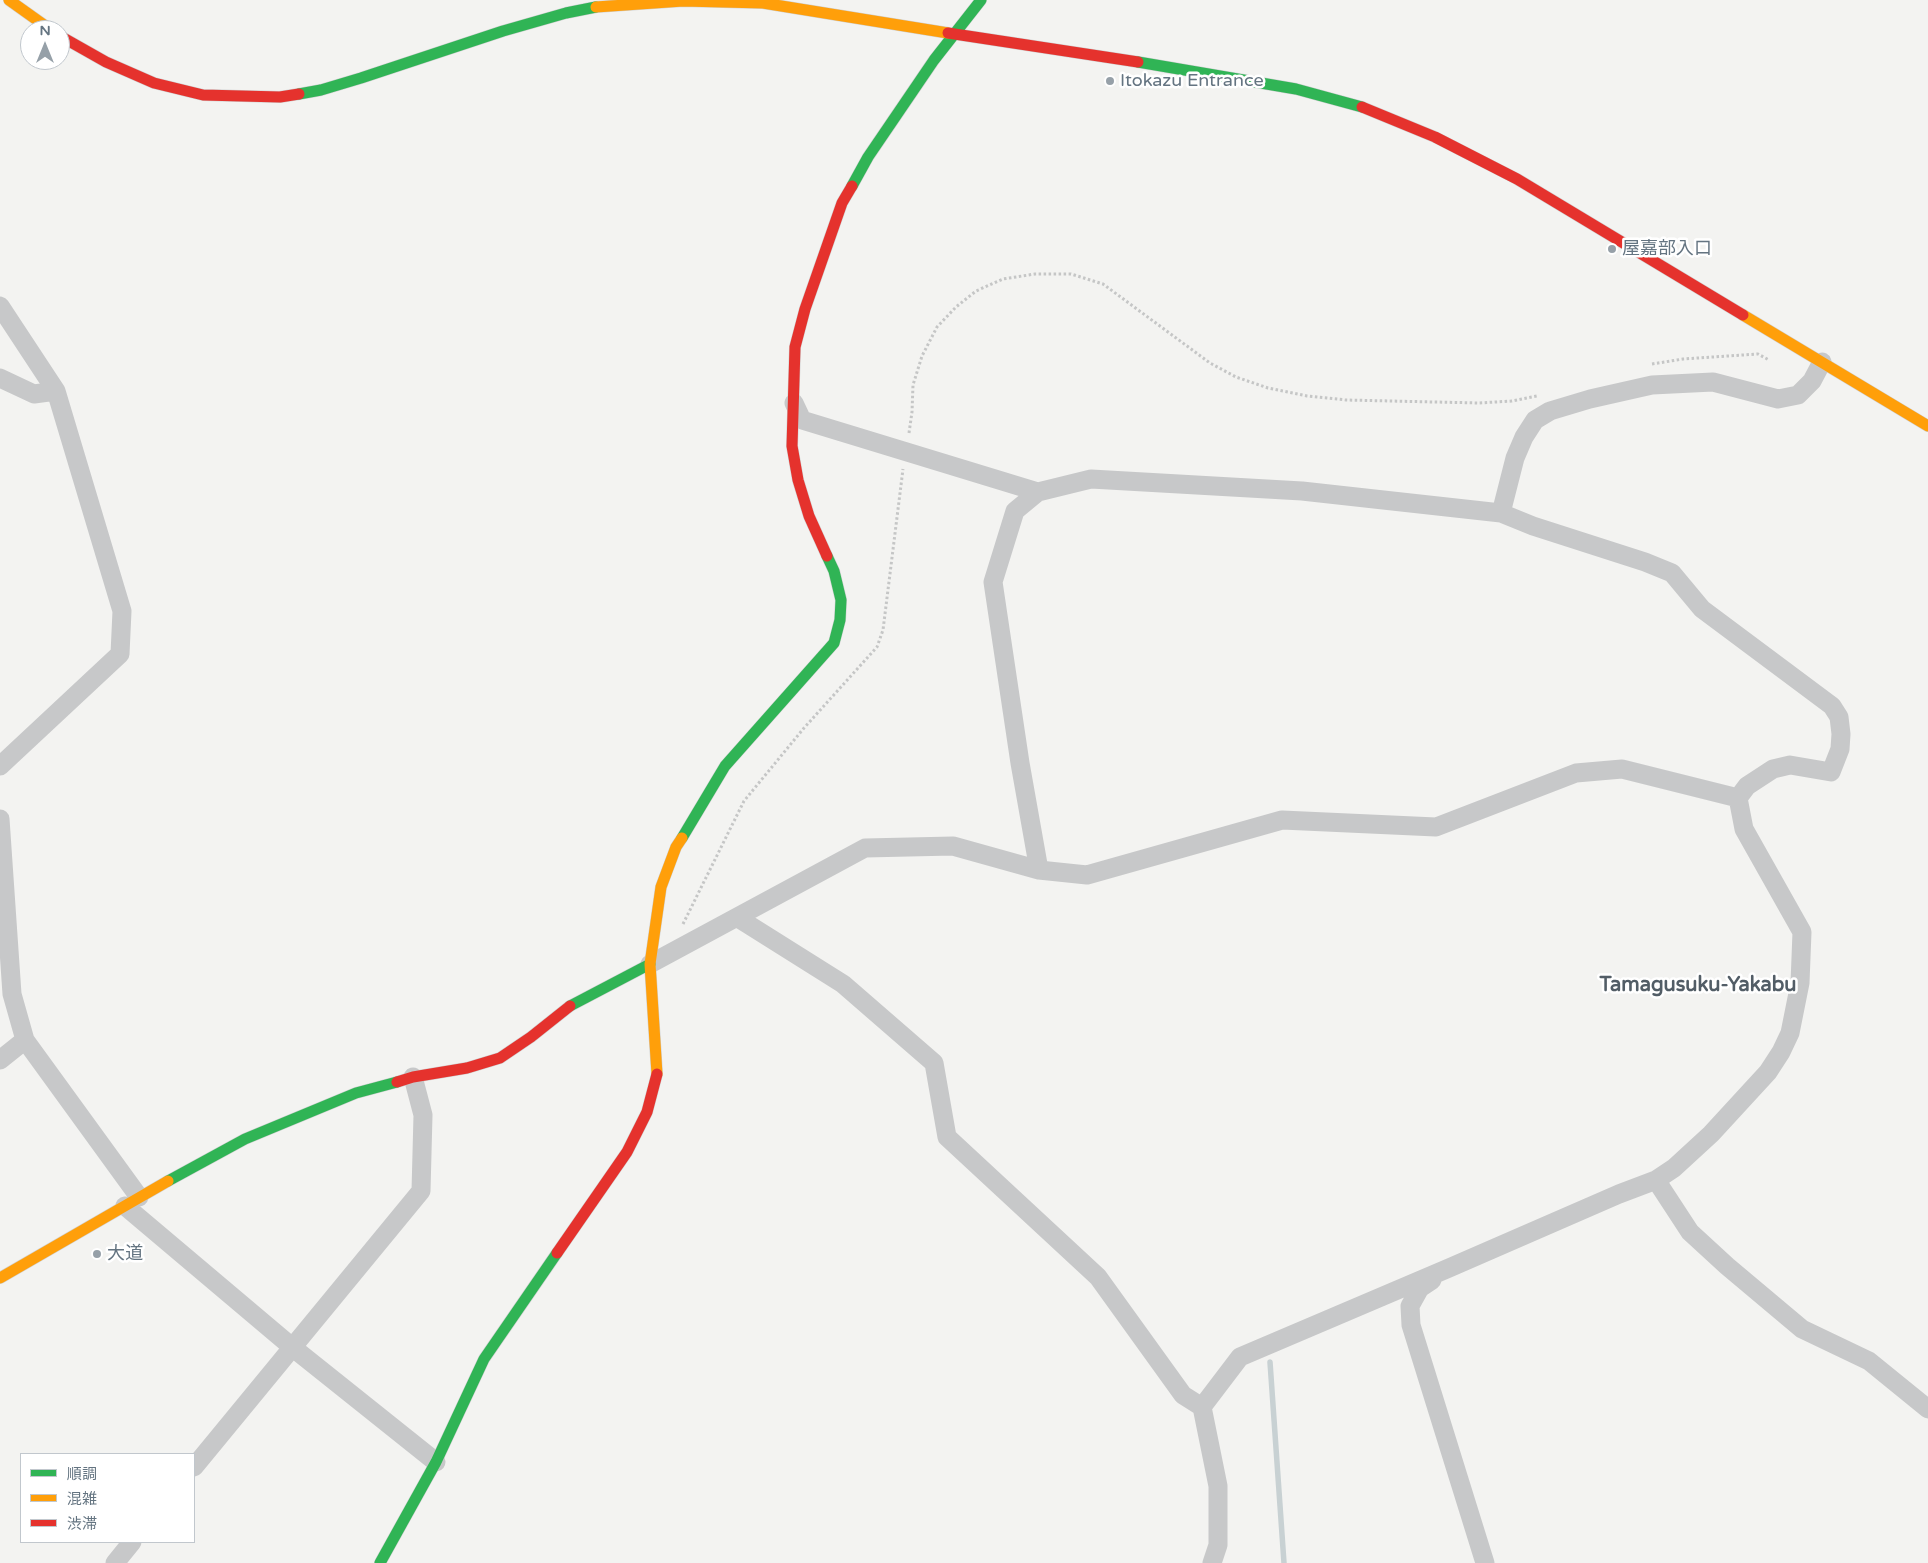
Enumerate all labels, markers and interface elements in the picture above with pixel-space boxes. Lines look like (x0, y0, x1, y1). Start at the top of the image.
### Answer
north arrow (20, 20, 70, 70)
text: N (39, 22, 51, 39)
place label: Itokazu Entrance (1120, 70, 1264, 92)
marker: Itokazu Entrance (1104, 75, 1116, 87)
place label: 屋嘉部入口 (1622, 238, 1712, 260)
marker: 屋嘉部入口 (1606, 243, 1618, 255)
district label: Tamagusuku-Yakabu (1599, 974, 1797, 998)
place label: 大道 (107, 1243, 143, 1265)
marker: 大道 (91, 1248, 103, 1260)
legend (20, 1453, 195, 1543)
text: 順調 (67, 1465, 97, 1483)
text: 混雑 (67, 1490, 97, 1508)
text: 渋滞 (67, 1515, 97, 1533)

